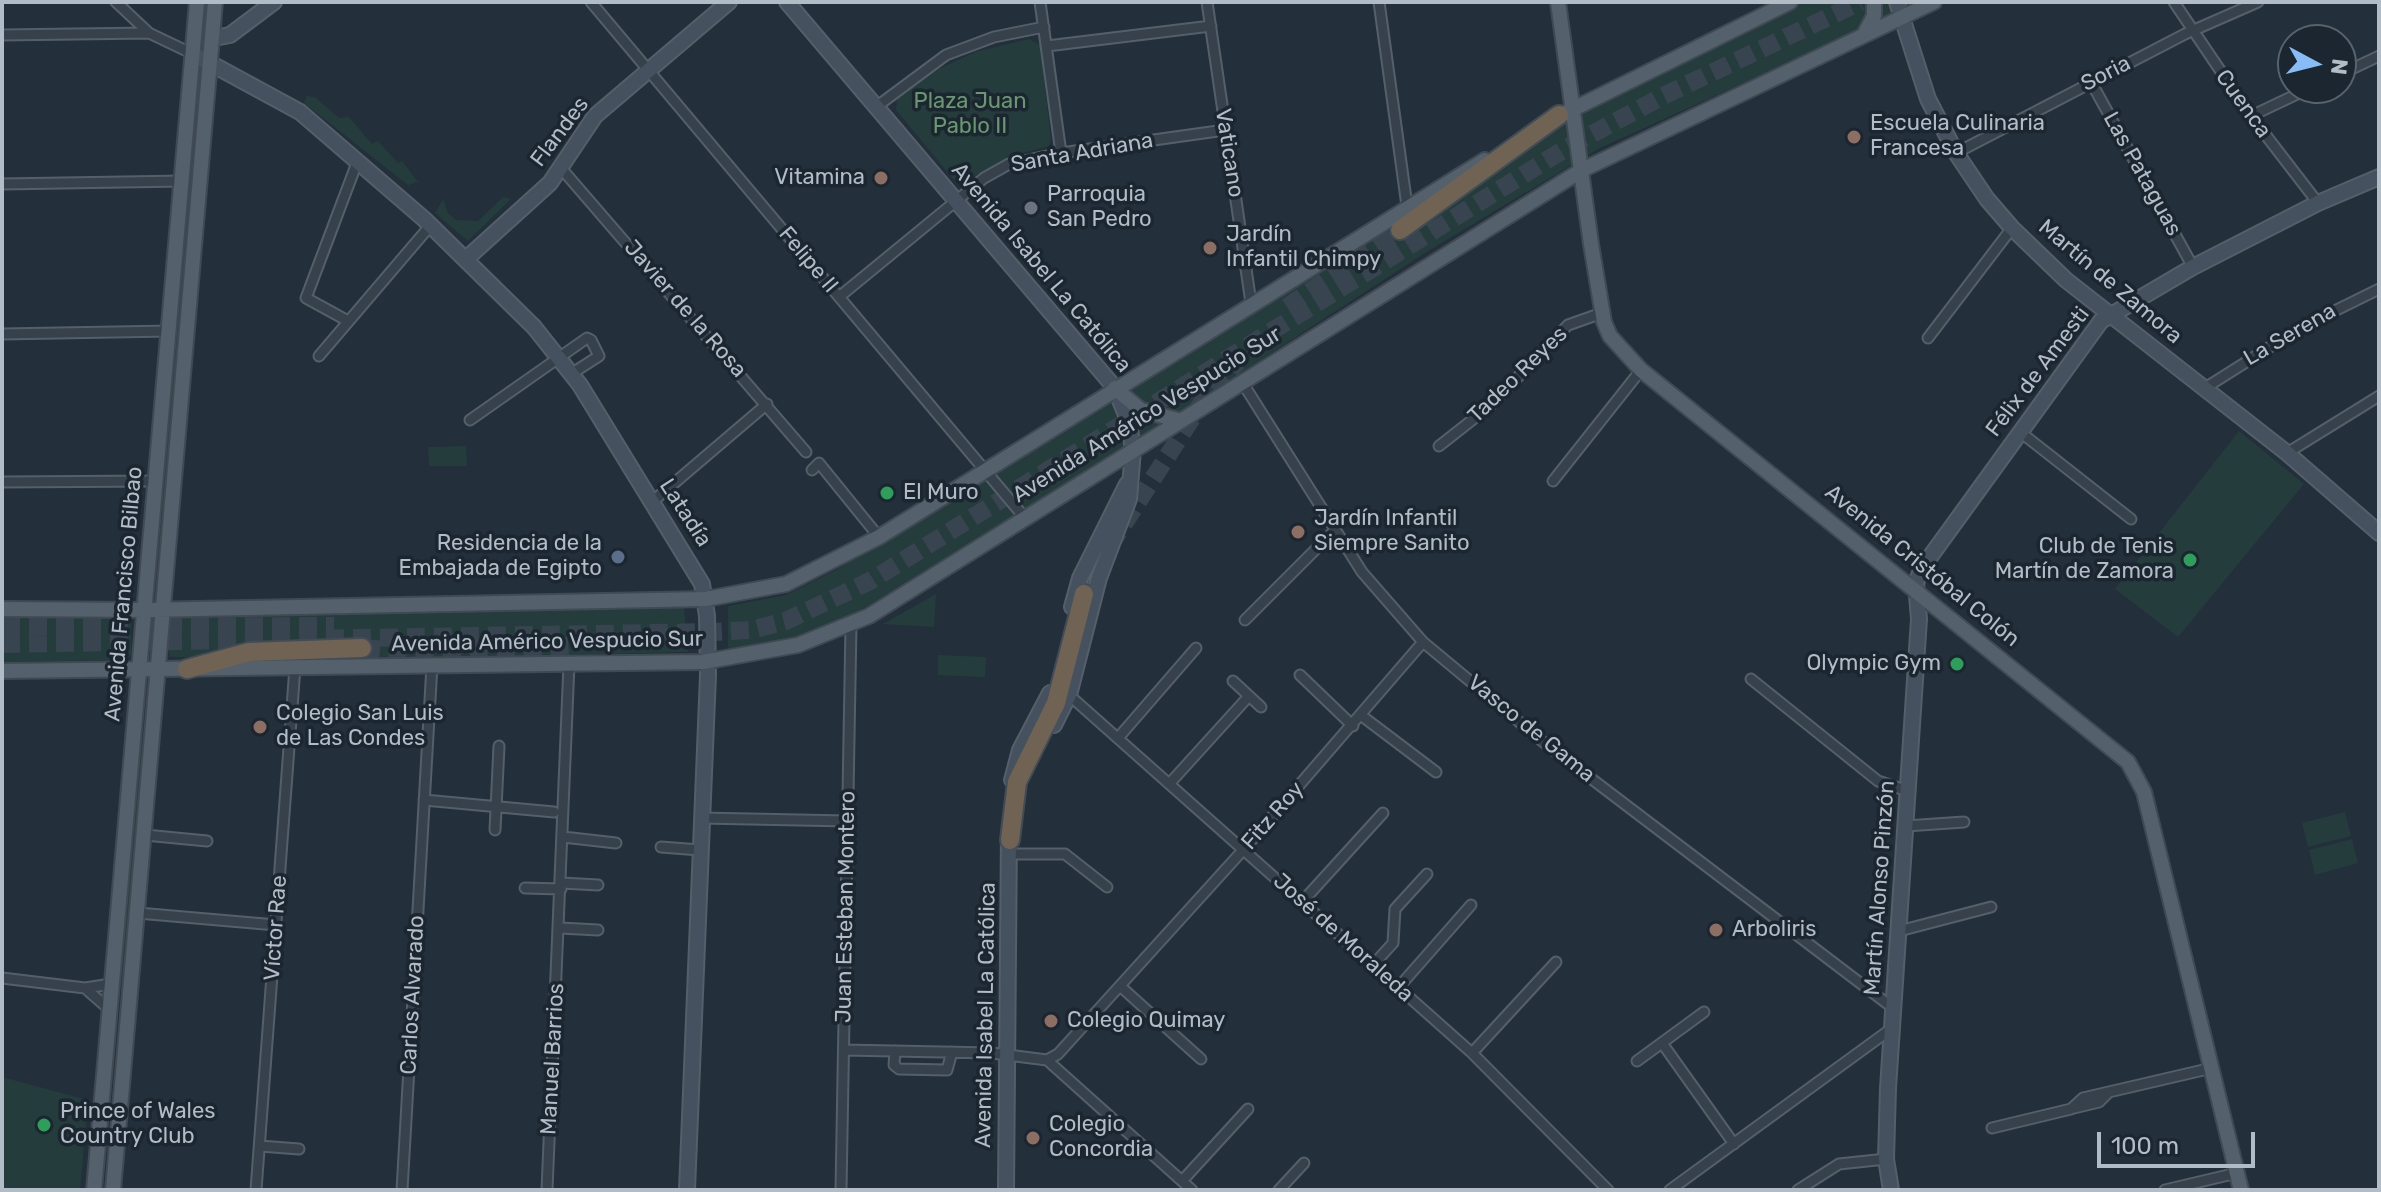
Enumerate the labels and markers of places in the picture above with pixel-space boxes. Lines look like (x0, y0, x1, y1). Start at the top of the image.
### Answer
place label: Escuela Culinaria Francesa (1870, 111, 2045, 162)
marker: Escuela Culinaria Francesa (1845, 128, 1863, 146)
place label: Vitamina (774, 165, 865, 191)
marker: Vitamina (872, 169, 890, 187)
place label: Parroquia San Pedro (1047, 182, 1152, 234)
marker: Parroquia San Pedro (1022, 199, 1040, 217)
place label: Jardín Infantil Chimpy (1226, 222, 1381, 274)
marker: Jardín Infantil Chimpy (1201, 239, 1219, 257)
place label: El Muro (903, 480, 979, 506)
marker: El Muro (878, 484, 896, 502)
place label: Jardín Infantil Siempre Sanito (1314, 506, 1470, 558)
marker: Jardín Infantil Siempre Sanito (1289, 523, 1307, 541)
place label: Residencia de la Embajada de Egipto (399, 531, 602, 582)
place label: Club de Tenis Martín de Zamora (1995, 534, 2174, 586)
marker: Residencia de la Embajada de Egipto (609, 548, 627, 566)
marker: Club de Tenis Martín de Zamora (2181, 551, 2199, 569)
place label: Olympic Gym (1806, 651, 1941, 677)
marker: Olympic Gym (1948, 655, 1966, 673)
place label: Colegio San Luis de Las Condes (276, 701, 444, 752)
marker: Colegio San Luis de Las Condes (251, 718, 269, 736)
place label: Arboliris (1732, 917, 1816, 943)
marker: Arboliris (1707, 921, 1725, 939)
place label: Colegio Quimay (1067, 1008, 1225, 1034)
marker: Colegio Quimay (1042, 1012, 1060, 1030)
place label: Prince of Wales Country Club (60, 1099, 216, 1150)
place label: Colegio Concordia (1049, 1112, 1153, 1164)
marker: Prince of Wales Country Club (35, 1116, 53, 1134)
marker: Colegio Concordia (1024, 1129, 1042, 1147)

